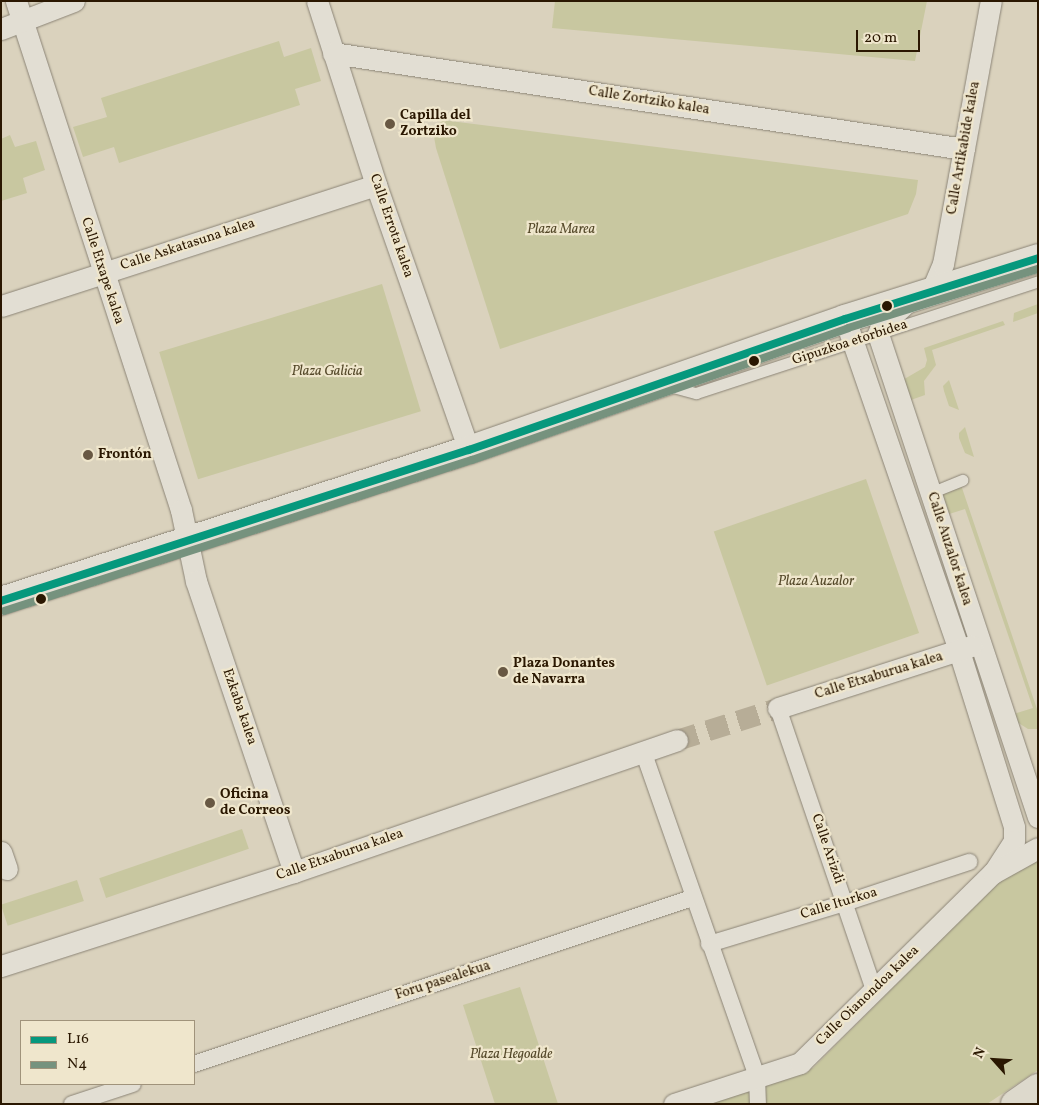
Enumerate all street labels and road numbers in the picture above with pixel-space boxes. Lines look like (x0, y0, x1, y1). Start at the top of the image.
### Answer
street label: Calle Artikabide kalea (944, 80, 984, 216)
street label: Calle Zortziko kalea (587, 83, 711, 119)
street label: Calle Errota kalea (365, 172, 417, 280)
street label: Calle Etxape kalea (77, 215, 127, 327)
street label: Calle Askatasuna kalea (119, 215, 257, 275)
street label: Gipuzkoa etorbidea (790, 316, 910, 370)
street label: Calle Auzalor kalea (923, 490, 975, 608)
street label: Calle Etxaburua kalea (813, 649, 945, 703)
street label: Ezkaba kalea (218, 667, 260, 747)
street label: Calle Arizdi (807, 812, 847, 886)
street label: Calle Etxaburua kalea (274, 825, 406, 885)
street label: Calle Iturkoa (799, 884, 879, 924)
street label: Calle Oianondoa kalea (813, 942, 923, 1050)
street label: Foru pasealekua (393, 958, 493, 1004)

